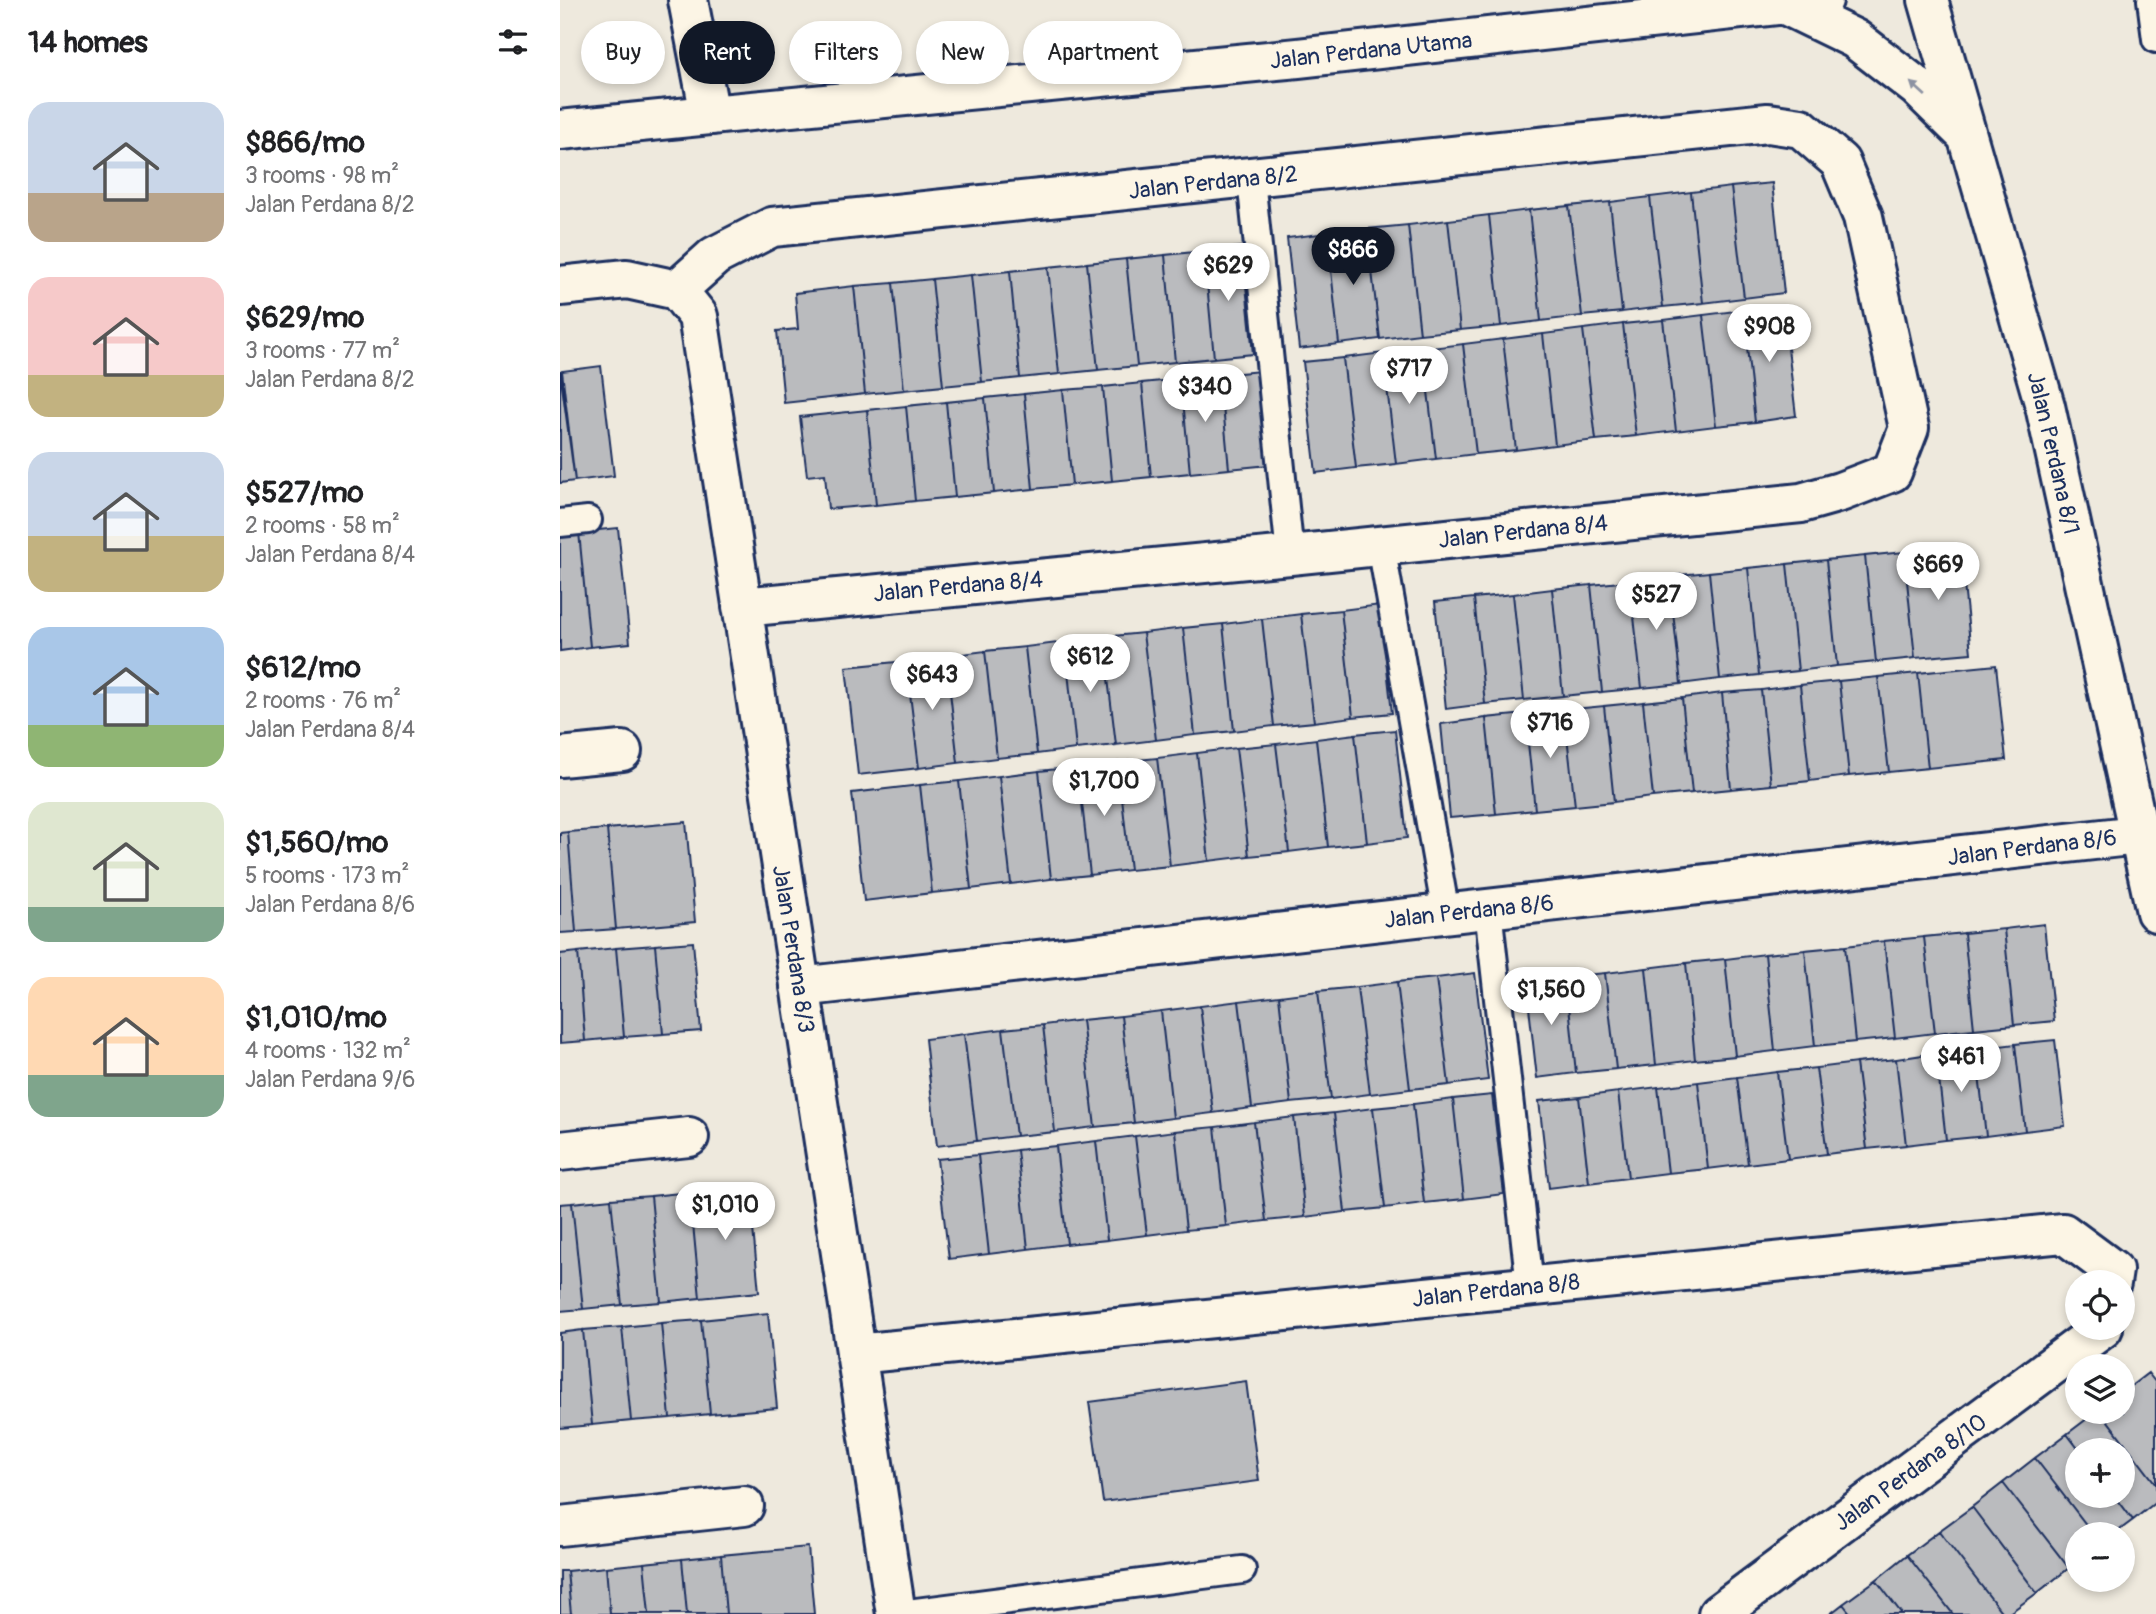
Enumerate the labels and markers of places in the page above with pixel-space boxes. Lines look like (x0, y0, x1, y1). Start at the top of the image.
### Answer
pin: $866 (1312, 228, 1394, 287)
pin: $629 (1187, 244, 1269, 303)
pin: $908 (1728, 304, 1810, 364)
pin: $717 (1368, 346, 1450, 406)
pin: $340 (1164, 364, 1246, 424)
pin: $669 (1897, 542, 1979, 602)
pin: $527 (1615, 572, 1697, 632)
pin: $612 (1049, 634, 1131, 694)
pin: $643 (891, 652, 973, 712)
pin: $716 (1509, 700, 1591, 760)
pin: $1,700 (1047, 758, 1161, 818)
pin: $1,560 (1494, 968, 1608, 1027)
pin: $461 (1920, 1034, 2002, 1094)
pin: $1,010 (668, 1182, 782, 1242)

